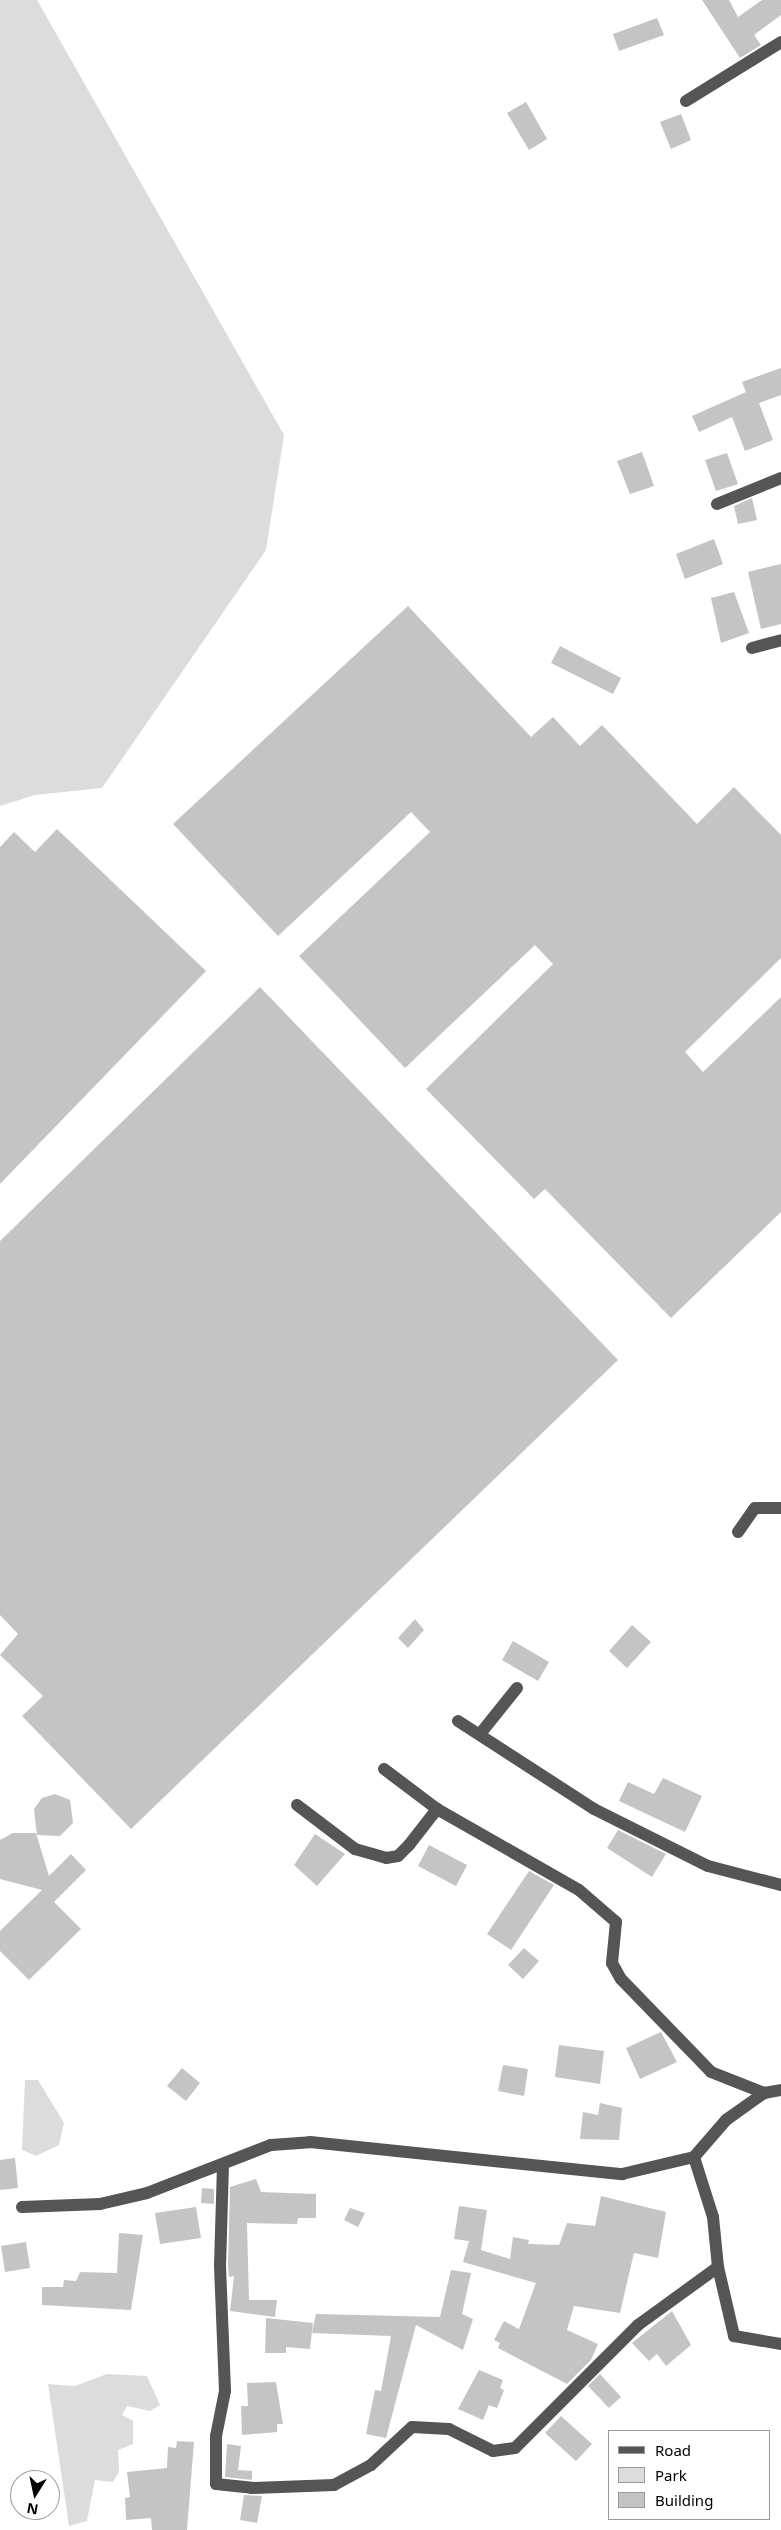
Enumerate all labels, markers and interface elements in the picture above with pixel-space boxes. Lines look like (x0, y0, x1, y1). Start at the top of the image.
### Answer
legend (608, 2430, 771, 2520)
text: Road (655, 2440, 691, 2460)
text: Park (655, 2465, 687, 2485)
north arrow (10, 2470, 60, 2520)
text: Building (655, 2490, 713, 2510)
text: N (25, 2499, 40, 2520)

